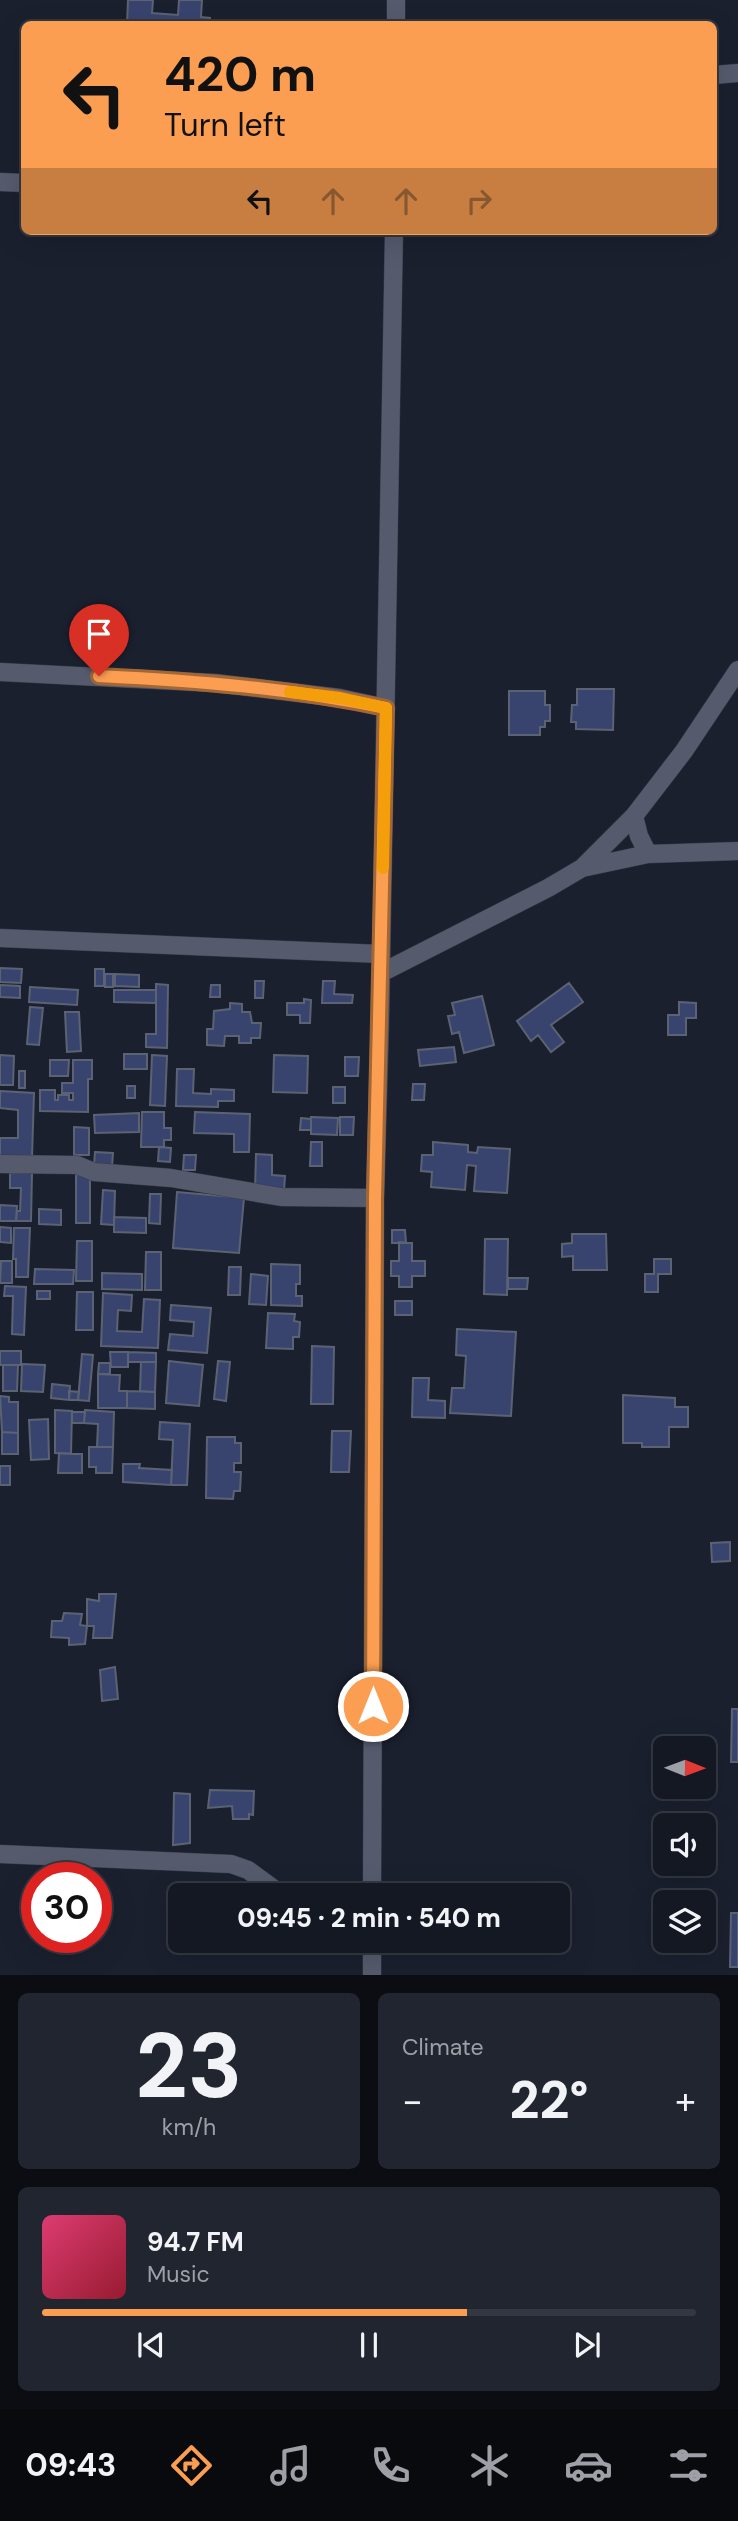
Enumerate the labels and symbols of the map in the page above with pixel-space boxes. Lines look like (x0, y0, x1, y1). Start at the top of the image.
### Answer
pin (69, 604, 129, 676)
position arrow (336, 1669, 410, 1743)
north arrow (653, 1736, 716, 1799)
speed limit sign: 30 (21, 1862, 112, 1953)

